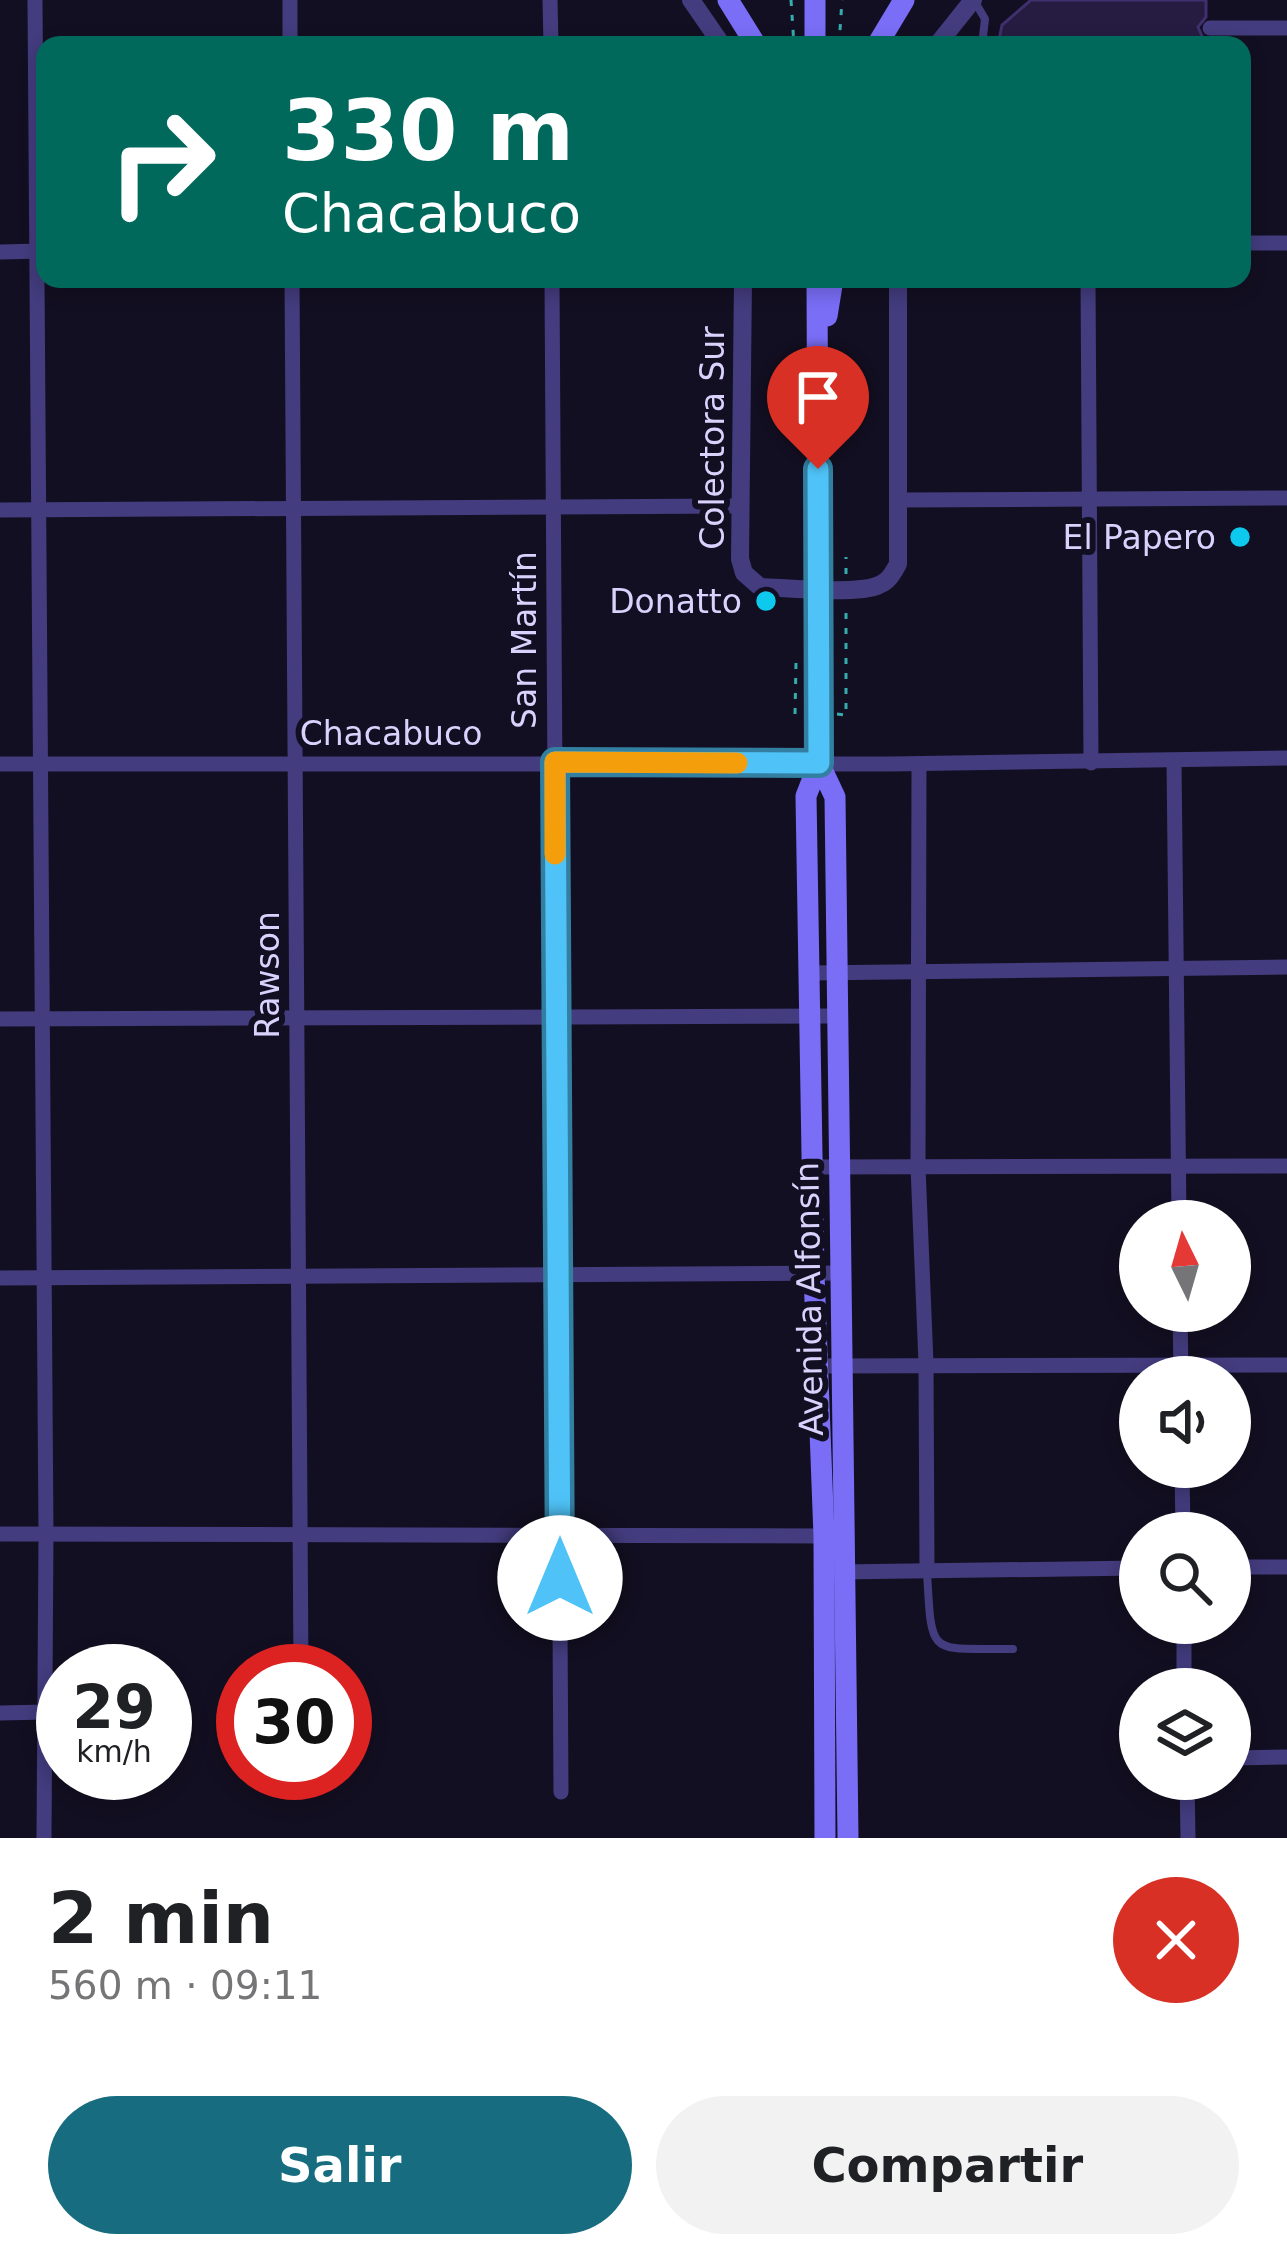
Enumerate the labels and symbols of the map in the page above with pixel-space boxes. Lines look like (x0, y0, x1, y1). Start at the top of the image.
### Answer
street label: Colectora Sur (693, 326, 732, 550)
pin (767, 346, 869, 469)
place label: El Papero (1063, 518, 1216, 557)
marker: El Papero (1227, 524, 1253, 550)
street label: San Martín (505, 551, 544, 729)
place label: Donatto (609, 582, 742, 621)
marker: Donatto (753, 588, 779, 614)
street label: Chacabuco (300, 714, 482, 753)
street label: Rawson (248, 911, 287, 1039)
street label: Avenida Alfonsín (787, 1162, 831, 1436)
north arrow (1119, 1200, 1251, 1332)
position arrow (497, 1515, 623, 1641)
speed limit sign: 30 (216, 1644, 372, 1800)

